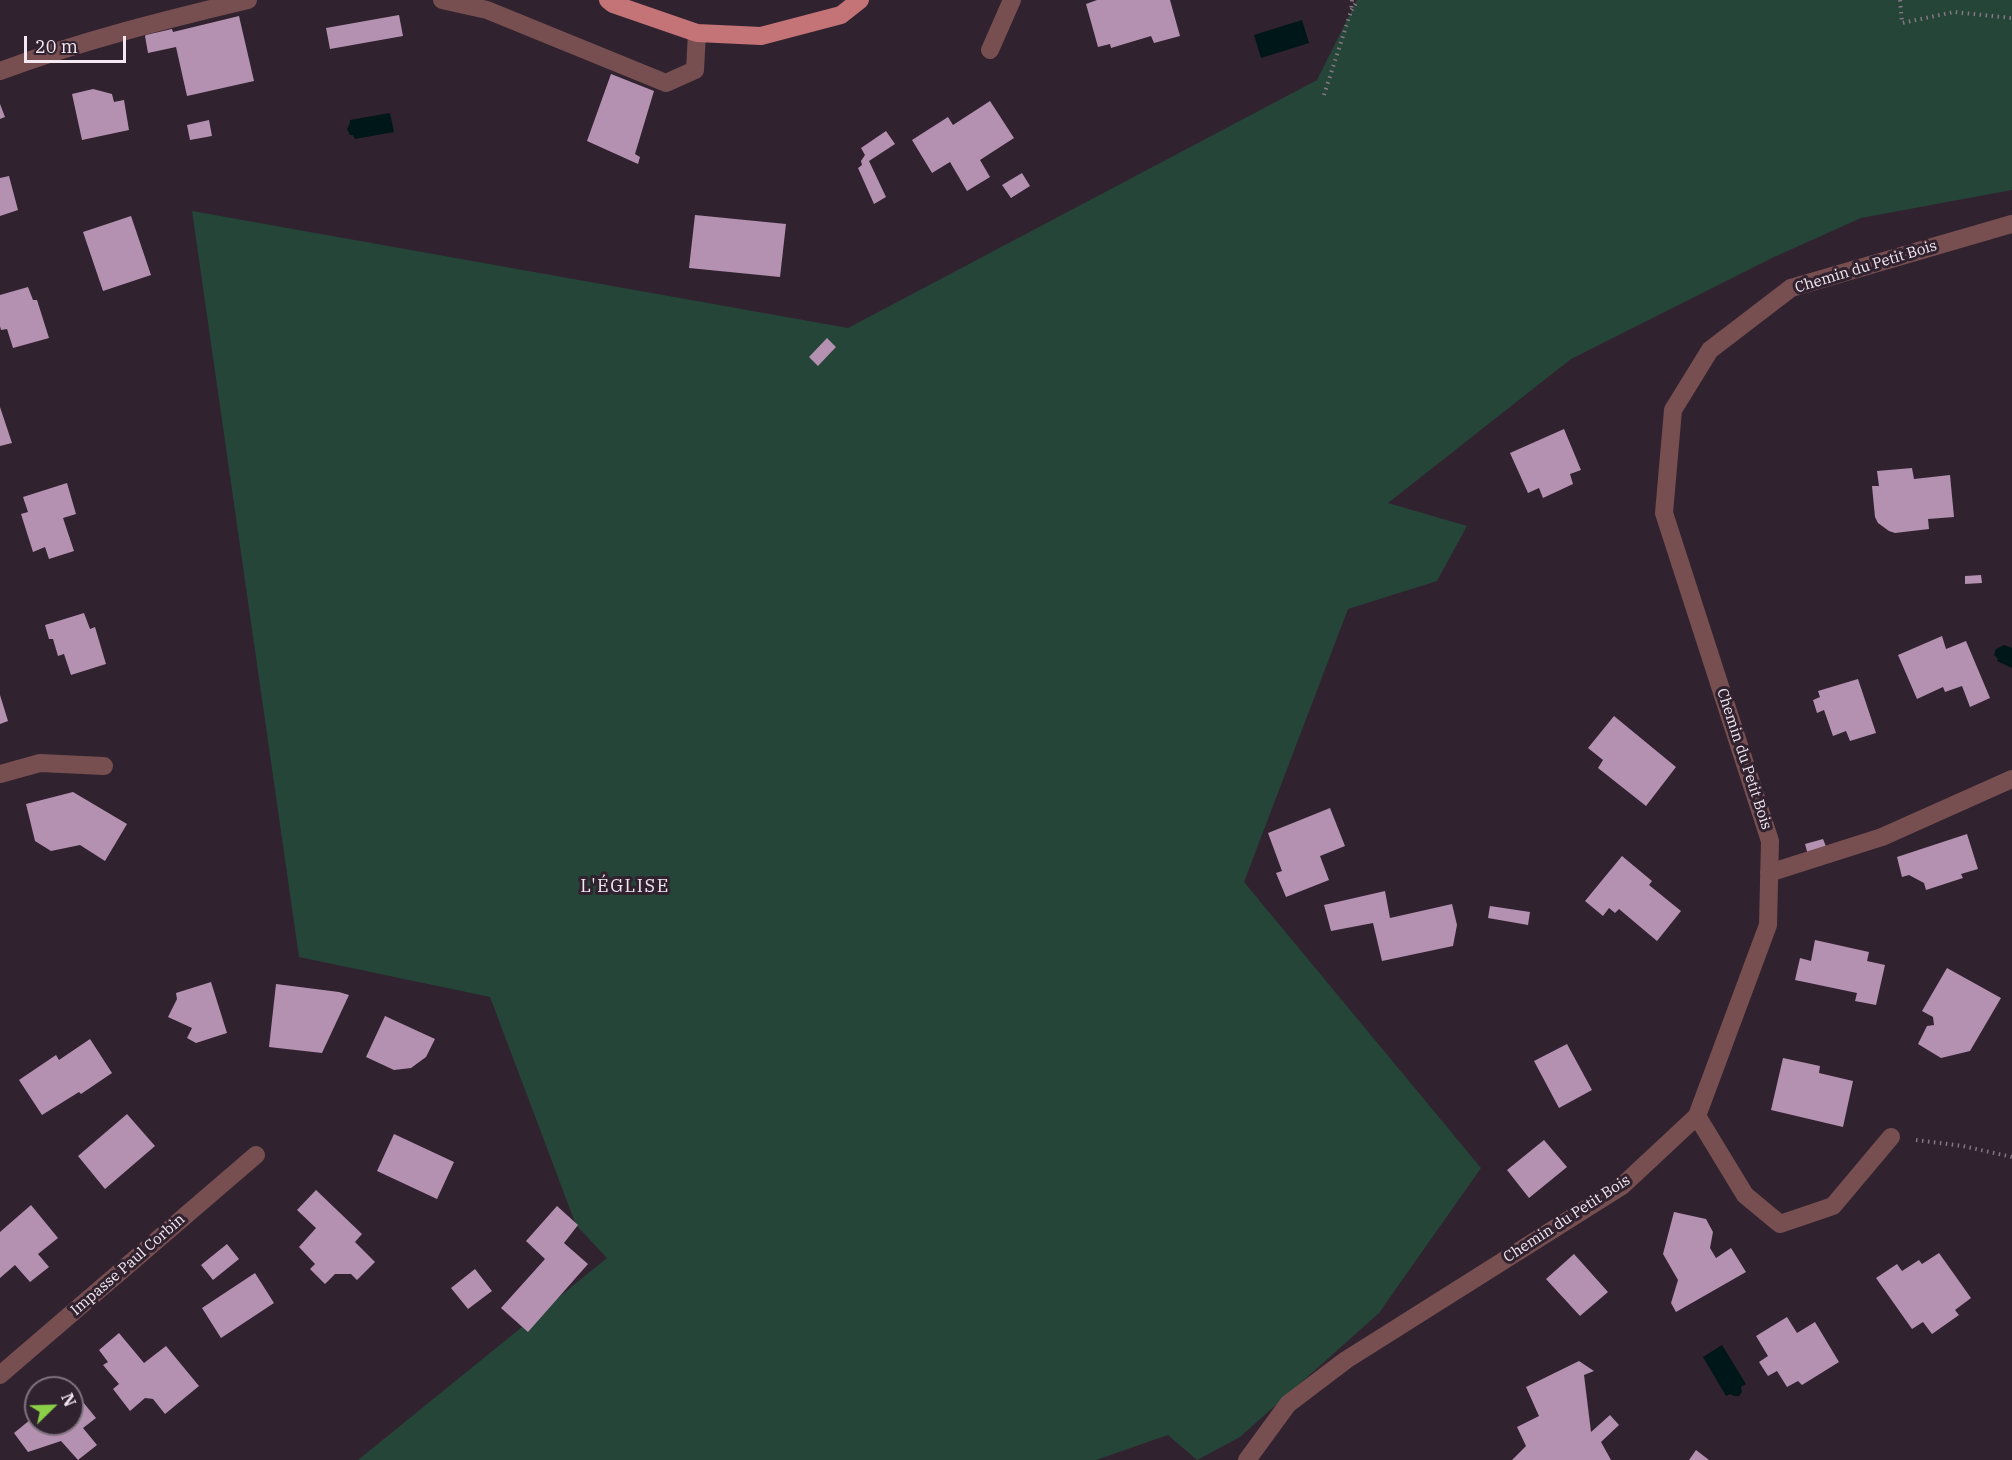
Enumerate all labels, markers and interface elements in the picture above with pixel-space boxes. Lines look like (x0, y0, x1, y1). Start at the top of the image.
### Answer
scale bar (27, 24, 129, 62)
text: 20 m (35, 35, 78, 58)
street label: Chemin du Petit Bois (1793, 237, 1939, 297)
street label: Chemin du Petit Bois (1713, 686, 1775, 832)
district label: L'ÉGLISE (580, 876, 670, 898)
street label: Chemin du Petit Bois (1500, 1171, 1634, 1267)
street label: Impasse Paul Corbin (67, 1210, 189, 1320)
north arrow (24, 1376, 84, 1436)
text: N (57, 1390, 80, 1409)

